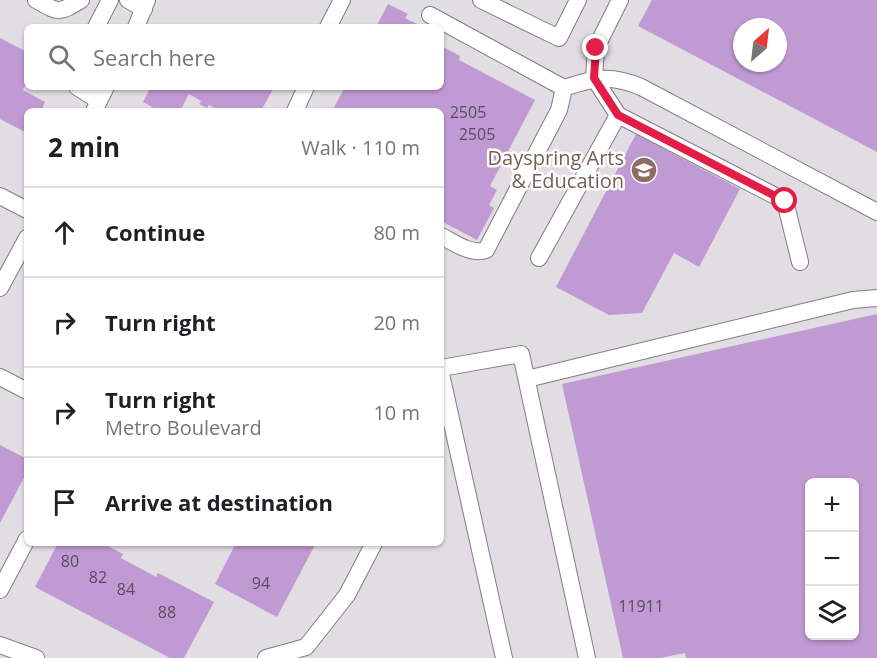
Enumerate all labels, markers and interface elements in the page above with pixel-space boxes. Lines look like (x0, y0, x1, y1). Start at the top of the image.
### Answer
north arrow (733, 18, 787, 72)
search box (24, 24, 444, 90)
route end (582, 34, 608, 60)
icon: search (45, 41, 78, 74)
text: Search here (93, 42, 216, 72)
house number: 2505 (450, 101, 486, 123)
house number: 2505 (459, 123, 495, 145)
text: 2 min (48, 129, 120, 165)
text: Walk · 110 m (301, 134, 420, 161)
place label: Dayspring Arts & Education (488, 144, 624, 194)
school or university icon: Dayspring Arts & Education (629, 155, 659, 185)
route start (771, 187, 797, 213)
icon: ahead (48, 216, 81, 249)
text: Continue (105, 217, 205, 247)
text: 80 m (373, 219, 420, 246)
icon: right (48, 306, 81, 339)
text: Turn right (105, 307, 216, 337)
text: 20 m (373, 309, 420, 336)
text: Turn right (105, 384, 216, 414)
icon: right (48, 396, 81, 429)
text: 10 m (373, 399, 420, 426)
text: Metro Boulevard (105, 414, 262, 441)
map controls (805, 478, 859, 640)
button: + (805, 478, 859, 532)
icon: arrive (48, 486, 81, 519)
text: Arrive at destination (105, 487, 333, 517)
button: − (805, 532, 859, 586)
house number: 80 (61, 550, 79, 572)
house number: 82 (89, 566, 107, 588)
house number: 94 (252, 572, 270, 594)
house number: 84 (117, 578, 135, 600)
button: layers (805, 586, 859, 640)
house number: 11911 (618, 595, 664, 617)
house number: 88 (158, 601, 176, 623)

